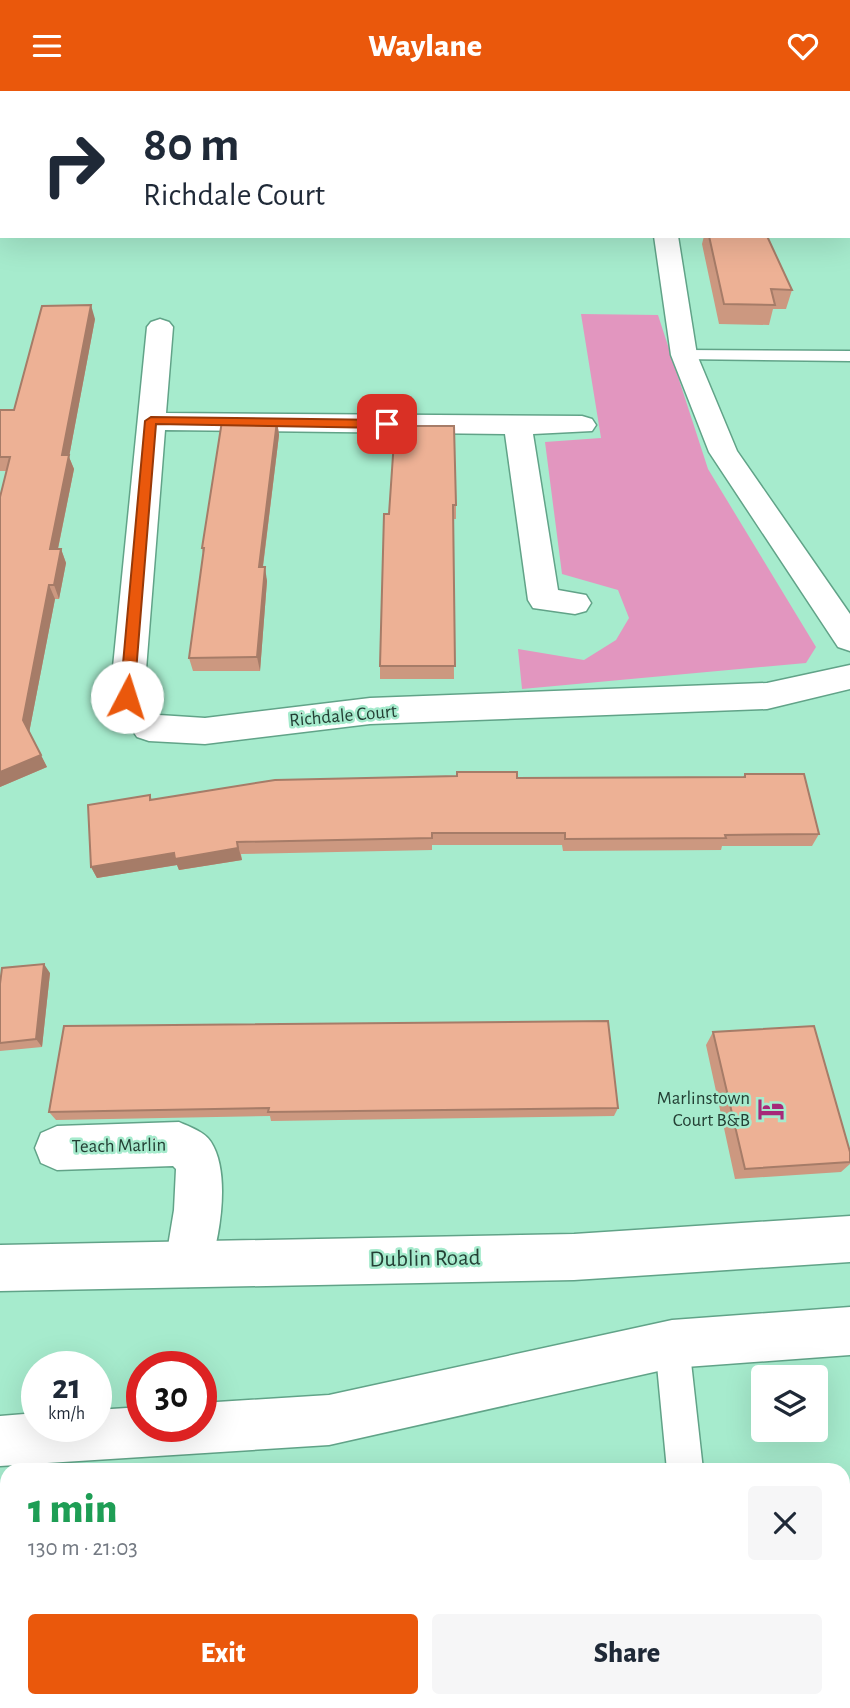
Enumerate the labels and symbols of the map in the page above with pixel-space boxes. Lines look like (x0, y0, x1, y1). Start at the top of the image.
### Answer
pin (357, 394, 417, 454)
position arrow (90, 660, 164, 734)
street label: Richdale Court (288, 702, 398, 730)
place label: Marlinstown Court B&B (657, 1089, 750, 1130)
hotel icon: Marlinstown Court B&B (756, 1094, 786, 1124)
street label: Teach Marlin (72, 1136, 166, 1156)
street label: Dublin Road (369, 1247, 481, 1271)
speed limit sign: 30 (126, 1351, 217, 1442)

